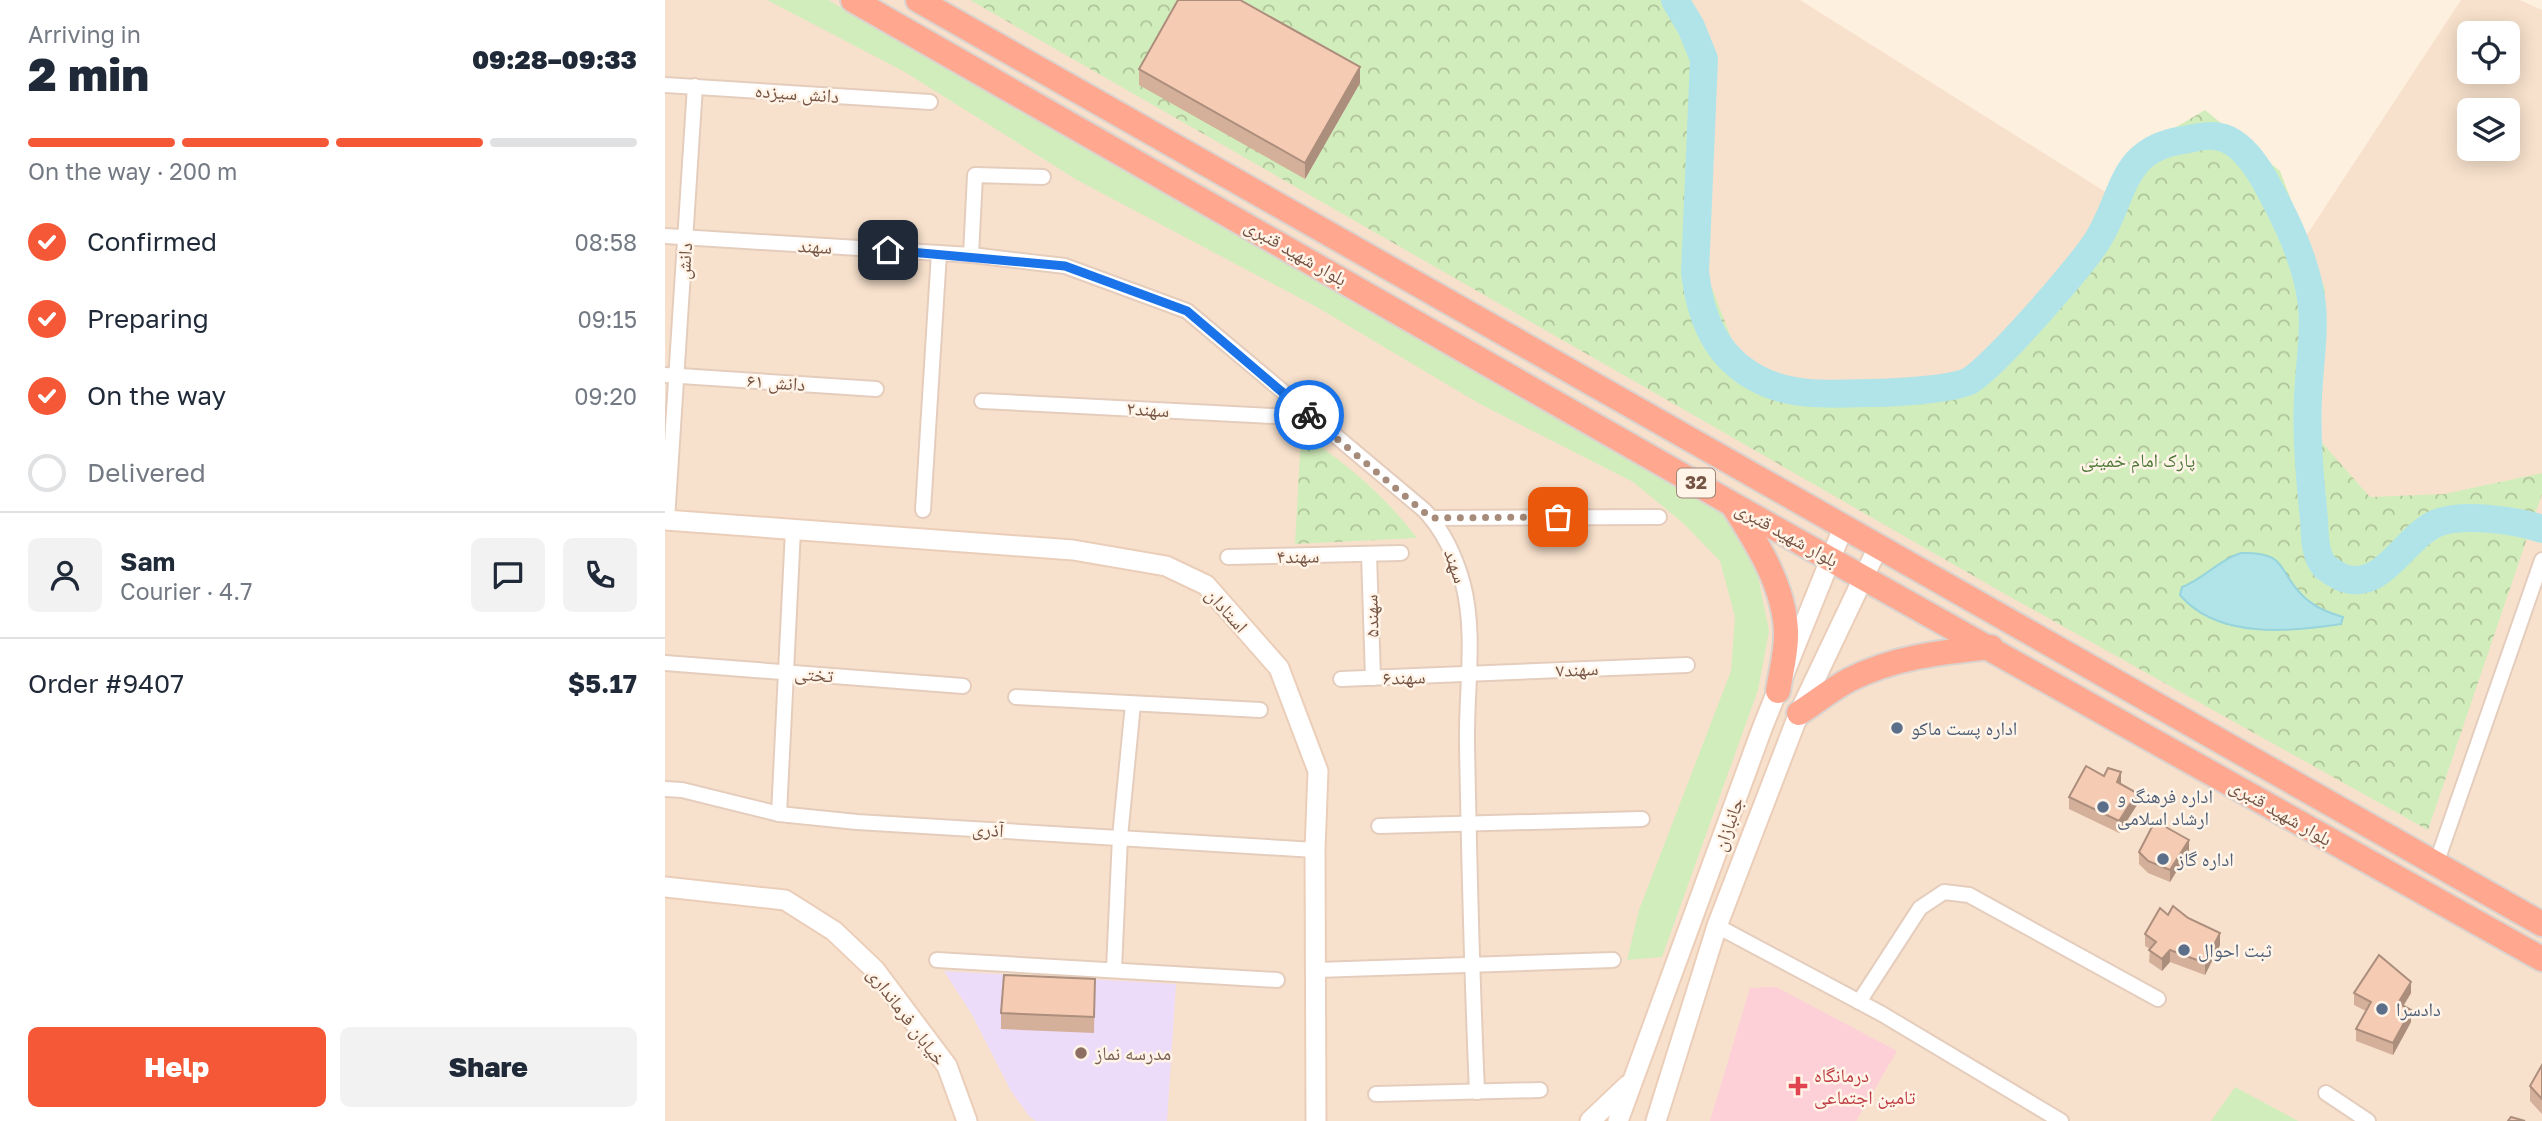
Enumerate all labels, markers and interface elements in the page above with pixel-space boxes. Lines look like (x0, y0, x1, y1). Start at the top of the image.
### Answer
text: Arriving in (28, 20, 141, 48)
map controls (2457, 21, 2520, 161)
button: locate (2457, 21, 2520, 84)
text: 09:28–09:33 (472, 44, 637, 75)
text: 2 min (28, 46, 149, 101)
street label: دانش سیزده (754, 78, 840, 108)
button: layers (2457, 98, 2520, 161)
text: On the way · 200 m (28, 157, 237, 185)
street label: بلوار شهید قنبری (1241, 213, 1351, 291)
pin (858, 220, 918, 280)
icon: check (28, 223, 66, 261)
text: Confirmed (87, 226, 217, 257)
text: 08:58 (574, 228, 637, 256)
icon: home (869, 231, 907, 269)
street label: سهند (797, 233, 833, 259)
street label: دانش (671, 242, 697, 280)
icon: check (28, 300, 66, 338)
text: Preparing (87, 303, 209, 334)
text: 09:15 (577, 305, 637, 333)
street label: دانش ۶۱ (746, 368, 806, 396)
icon: check (28, 377, 66, 415)
text: On the way (87, 380, 226, 411)
courier (1274, 380, 1344, 450)
text: 09:20 (574, 382, 637, 410)
street label: سهند۲ (1126, 396, 1170, 422)
icon: bike (1290, 396, 1328, 434)
park label: پارک امام خمینی (2081, 448, 2195, 474)
text: Delivered (87, 457, 206, 488)
road number: 32 (1677, 468, 1715, 498)
pin (1528, 487, 1588, 547)
street label: بلوار شهید قنبری (1731, 496, 1843, 572)
icon: bag (1539, 498, 1577, 536)
button: person (28, 538, 102, 612)
button: chat (471, 538, 545, 612)
button: phone (563, 538, 637, 612)
street label: سهند۴ (1276, 544, 1320, 568)
text: Sam (120, 546, 175, 577)
street label: سهند (1439, 546, 1473, 586)
text: Courier · 4.7 (120, 577, 252, 605)
street label: استادان (1201, 583, 1253, 637)
street label: سهند۵ (1358, 594, 1384, 638)
street label: سهند۷ (1555, 656, 1599, 682)
street label: تختی (793, 660, 835, 688)
street label: سهند۶ (1382, 664, 1426, 690)
text: Order #9407 (28, 668, 184, 699)
text: $5.17 (568, 668, 637, 699)
place label: اداره پست ماکو (1911, 716, 2017, 740)
marker: اداره پست ماکو (1889, 720, 1905, 736)
street label: بلوار شهید قنبری (2226, 773, 2336, 851)
place label: اداره فرهنگ و ارشاد اسلامی (2117, 784, 2213, 830)
street label: جانبازان (1707, 794, 1749, 854)
marker: اداره فرهنگ و ارشاد اسلامی (2095, 799, 2111, 815)
street label: آذری (971, 816, 1006, 842)
place label: اداره گاز (2176, 847, 2234, 871)
marker: اداره گاز (2155, 851, 2171, 867)
place label: ثبت احوال (2198, 938, 2272, 962)
marker: ثبت احوال (2176, 942, 2192, 958)
street label: خیابان فرمانداری (862, 962, 952, 1070)
place label: دادسرا (2396, 997, 2441, 1021)
marker: دادسرا (2374, 1001, 2390, 1017)
button: Help (28, 1027, 326, 1107)
button: Share (340, 1027, 637, 1107)
place label: مدرسه نماز (1094, 1041, 1171, 1065)
marker: مدرسه نماز (1073, 1045, 1089, 1061)
place label: درمانگاه تامین اجتماعی (1814, 1063, 1916, 1109)
marker: درمانگاه تامین اجتماعی (1788, 1076, 1808, 1096)

